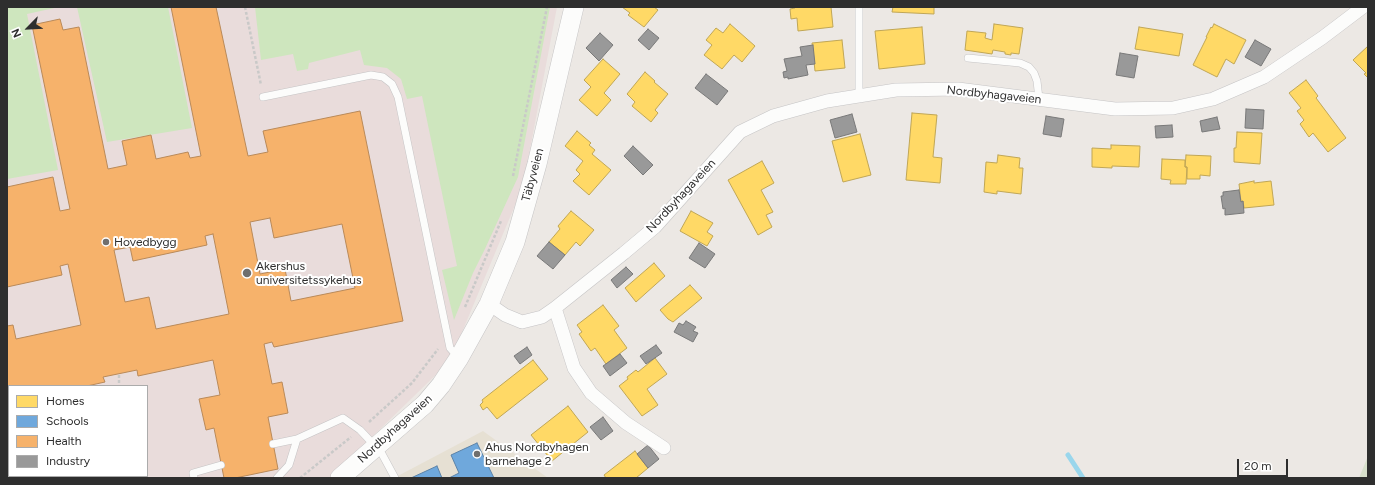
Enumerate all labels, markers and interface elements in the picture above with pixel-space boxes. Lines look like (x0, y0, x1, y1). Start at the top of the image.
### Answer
north arrow (8, 8, 48, 48)
text: N (9, 27, 24, 40)
street label: Nordbyhagaveien (946, 83, 1042, 107)
street label: Täbyveien (519, 147, 547, 203)
street label: Nordbyhagaveien (643, 156, 719, 236)
place label: Hovedbygg (114, 235, 177, 249)
marker: Hovedbygg (101, 237, 111, 247)
place label: Akershus universitetssykehus (256, 259, 362, 287)
marker: Akershus universitetssykehus (241, 267, 253, 279)
legend (8, 385, 148, 477)
street label: Nordbyhagaveien (355, 392, 435, 466)
text: Homes (46, 394, 84, 408)
text: Schools (46, 414, 89, 428)
text: Health (46, 434, 82, 448)
place label: Ahus Nordbyhagen barnehage 2 (485, 440, 589, 468)
marker: Ahus Nordbyhagen barnehage 2 (472, 449, 482, 459)
scale bar (1239, 451, 1290, 477)
text: Industry (46, 454, 90, 468)
text: 20 m (1244, 459, 1272, 473)

